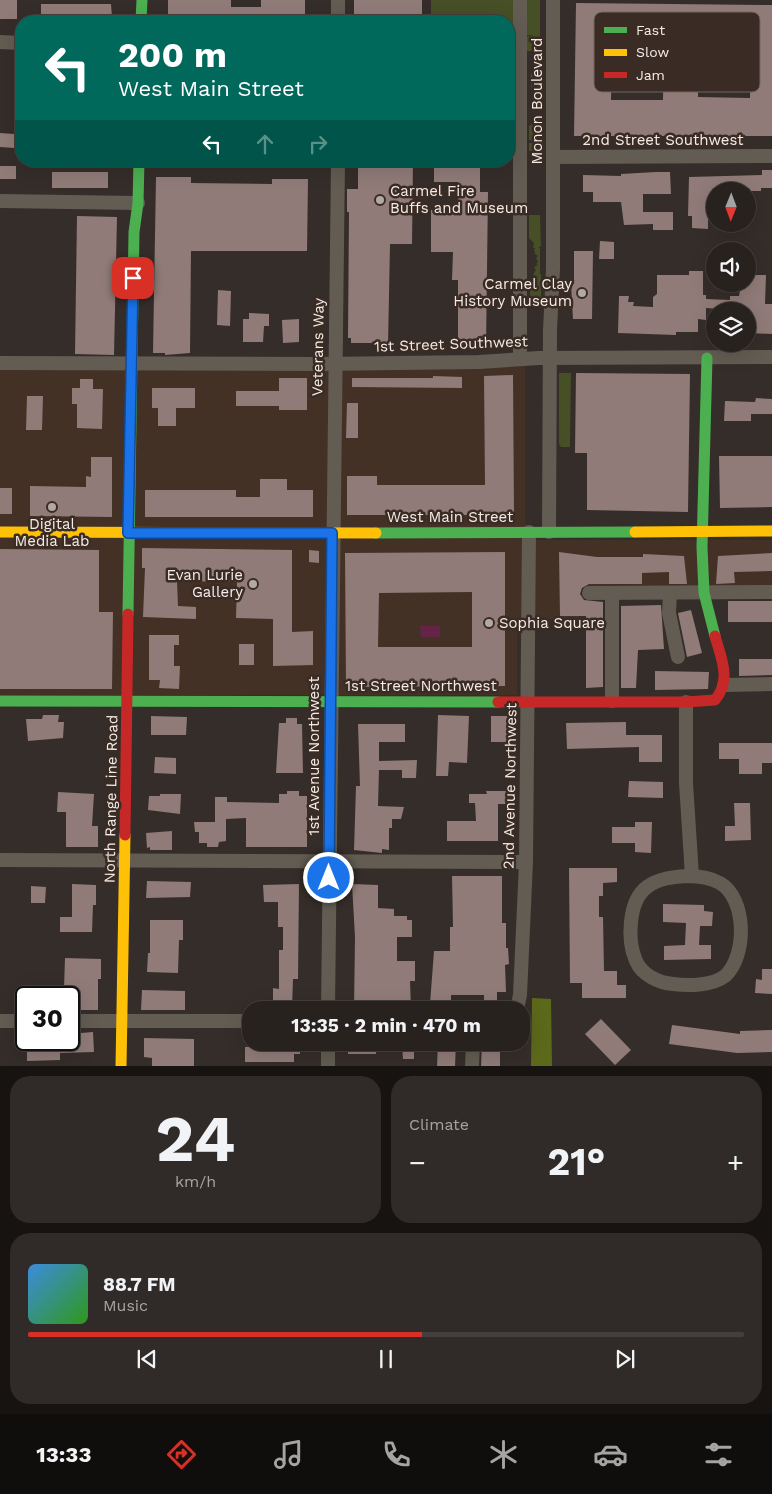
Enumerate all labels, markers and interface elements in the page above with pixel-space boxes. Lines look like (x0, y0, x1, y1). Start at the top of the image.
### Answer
legend (594, 12, 760, 92)
text: Fast (636, 22, 665, 38)
text: 200 m (118, 34, 227, 76)
icon: left (35, 35, 100, 100)
street label: Monon Boulevard (528, 38, 546, 164)
text: Slow (636, 44, 669, 60)
text: Jam (636, 67, 665, 83)
text: West Main Street (118, 76, 304, 101)
icon: left (198, 130, 226, 158)
icon: ahead (251, 130, 279, 158)
icon: right (304, 130, 332, 158)
street label: 2nd Street Southwest (582, 131, 744, 149)
place label: Carmel Fire Buffs and Museum (390, 182, 528, 217)
north arrow (706, 182, 756, 232)
map controls (706, 182, 756, 352)
marker: Carmel Fire Buffs and Museum (374, 194, 386, 206)
button: sound (706, 242, 756, 292)
pin (112, 257, 154, 299)
icon: arrive (119, 264, 147, 292)
place label: Carmel Clay History Museum (453, 275, 572, 310)
marker: Carmel Clay History Museum (576, 287, 588, 299)
street label: Veterans Way (308, 297, 328, 396)
button: layers (706, 302, 756, 352)
street label: 1st Street Southwest (374, 332, 529, 356)
marker: Digital Media Lab (46, 501, 58, 513)
street label: West Main Street (387, 508, 514, 526)
place label: Digital Media Lab (15, 515, 89, 550)
place label: Evan Lurie Gallery (167, 566, 243, 601)
marker: Evan Lurie Gallery (247, 578, 259, 590)
place label: Sophia Square (499, 614, 605, 632)
marker: Sophia Square (483, 617, 495, 629)
street label: 1st Avenue Northwest (305, 676, 323, 835)
street label: 1st Street Northwest (345, 677, 498, 695)
street label: 2nd Avenue Northwest (500, 702, 520, 869)
street label: North Range Line Road (101, 715, 121, 883)
position arrow (302, 851, 354, 903)
speed limit sign: 30 (15, 986, 80, 1051)
text: 13:35 · 2 min · 470 m (291, 1014, 481, 1037)
text: 24 (156, 1101, 235, 1177)
text: Climate (409, 1115, 469, 1134)
text: 21° (548, 1140, 605, 1184)
text: − (409, 1146, 426, 1179)
text: + (727, 1146, 744, 1179)
text: km/h (175, 1172, 216, 1191)
text: 88.7 FM (103, 1273, 176, 1296)
text: Music (103, 1296, 148, 1315)
icon: previous (133, 1345, 161, 1373)
icon: pause (372, 1345, 400, 1373)
icon: next (611, 1345, 639, 1373)
icon: directions (164, 1437, 199, 1472)
icon: music (271, 1437, 306, 1472)
icon: phone (379, 1437, 414, 1472)
icon: climate (486, 1437, 521, 1472)
icon: car (593, 1437, 628, 1472)
icon: filters (701, 1437, 736, 1472)
text: 13:33 (36, 1442, 91, 1467)

